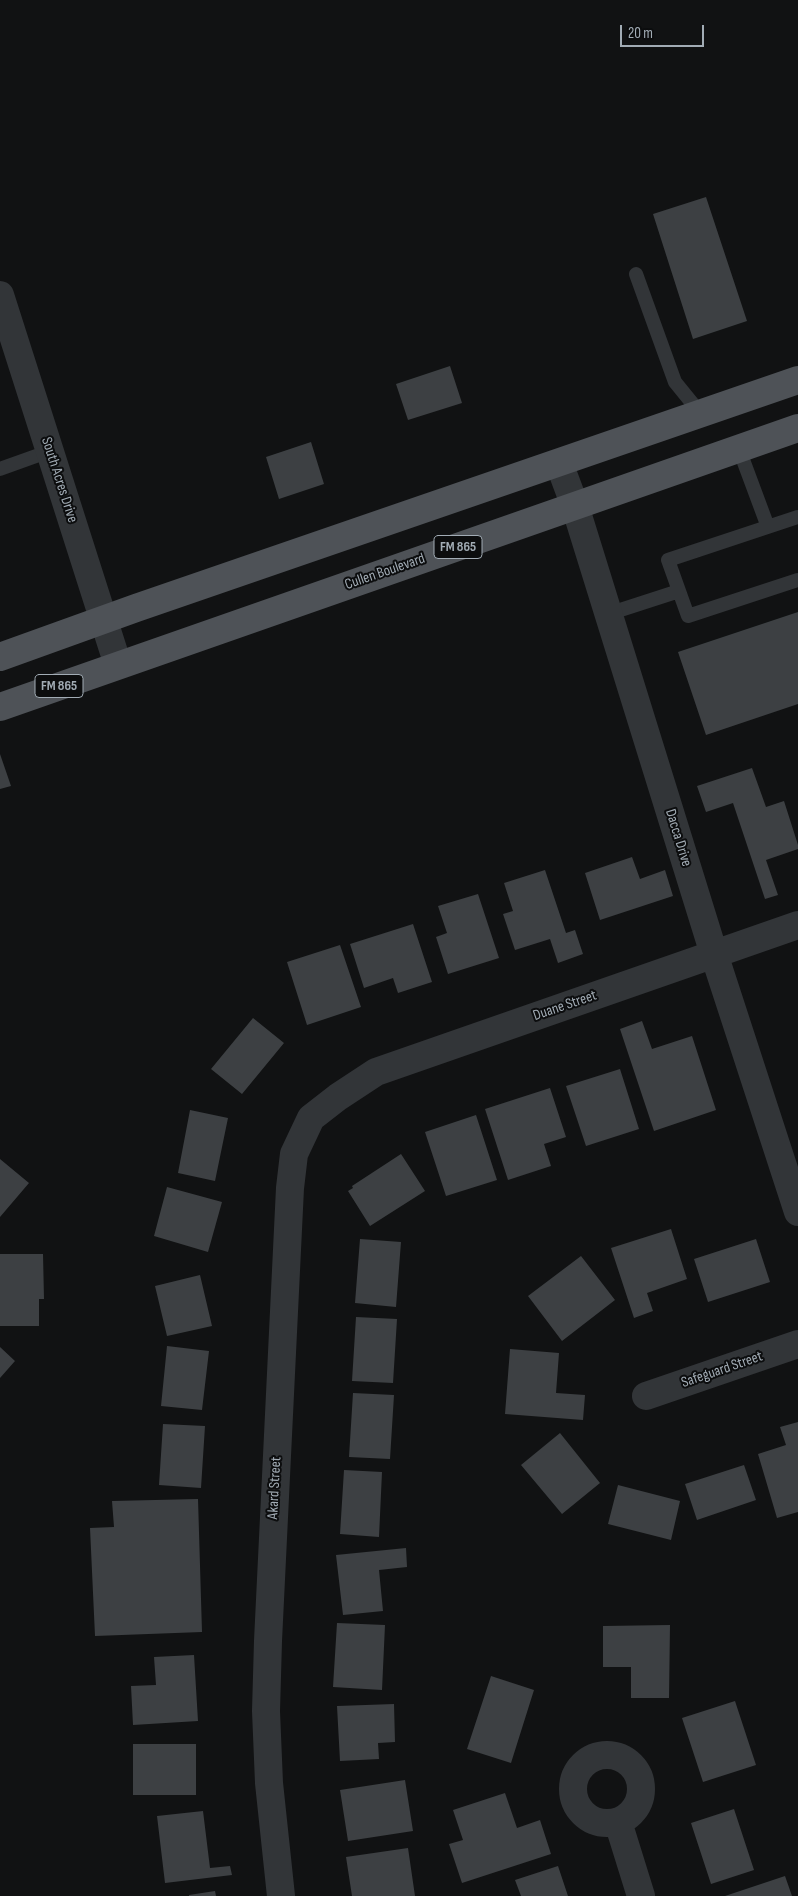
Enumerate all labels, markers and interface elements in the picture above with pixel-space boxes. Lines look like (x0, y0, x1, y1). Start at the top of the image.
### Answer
scale bar (623, 15, 707, 47)
text: 20 m (628, 24, 653, 43)
street label: South Acres Drive (37, 435, 81, 525)
road number: FM 865 (434, 536, 482, 558)
street label: Cullen Boulevard (343, 550, 427, 594)
road number: FM 865 (35, 674, 83, 698)
street label: Dacca Drive (661, 807, 695, 869)
street label: Duane Street (531, 987, 599, 1025)
street label: Safeguard Street (679, 1348, 765, 1392)
street label: Akard Street (264, 1456, 286, 1520)

